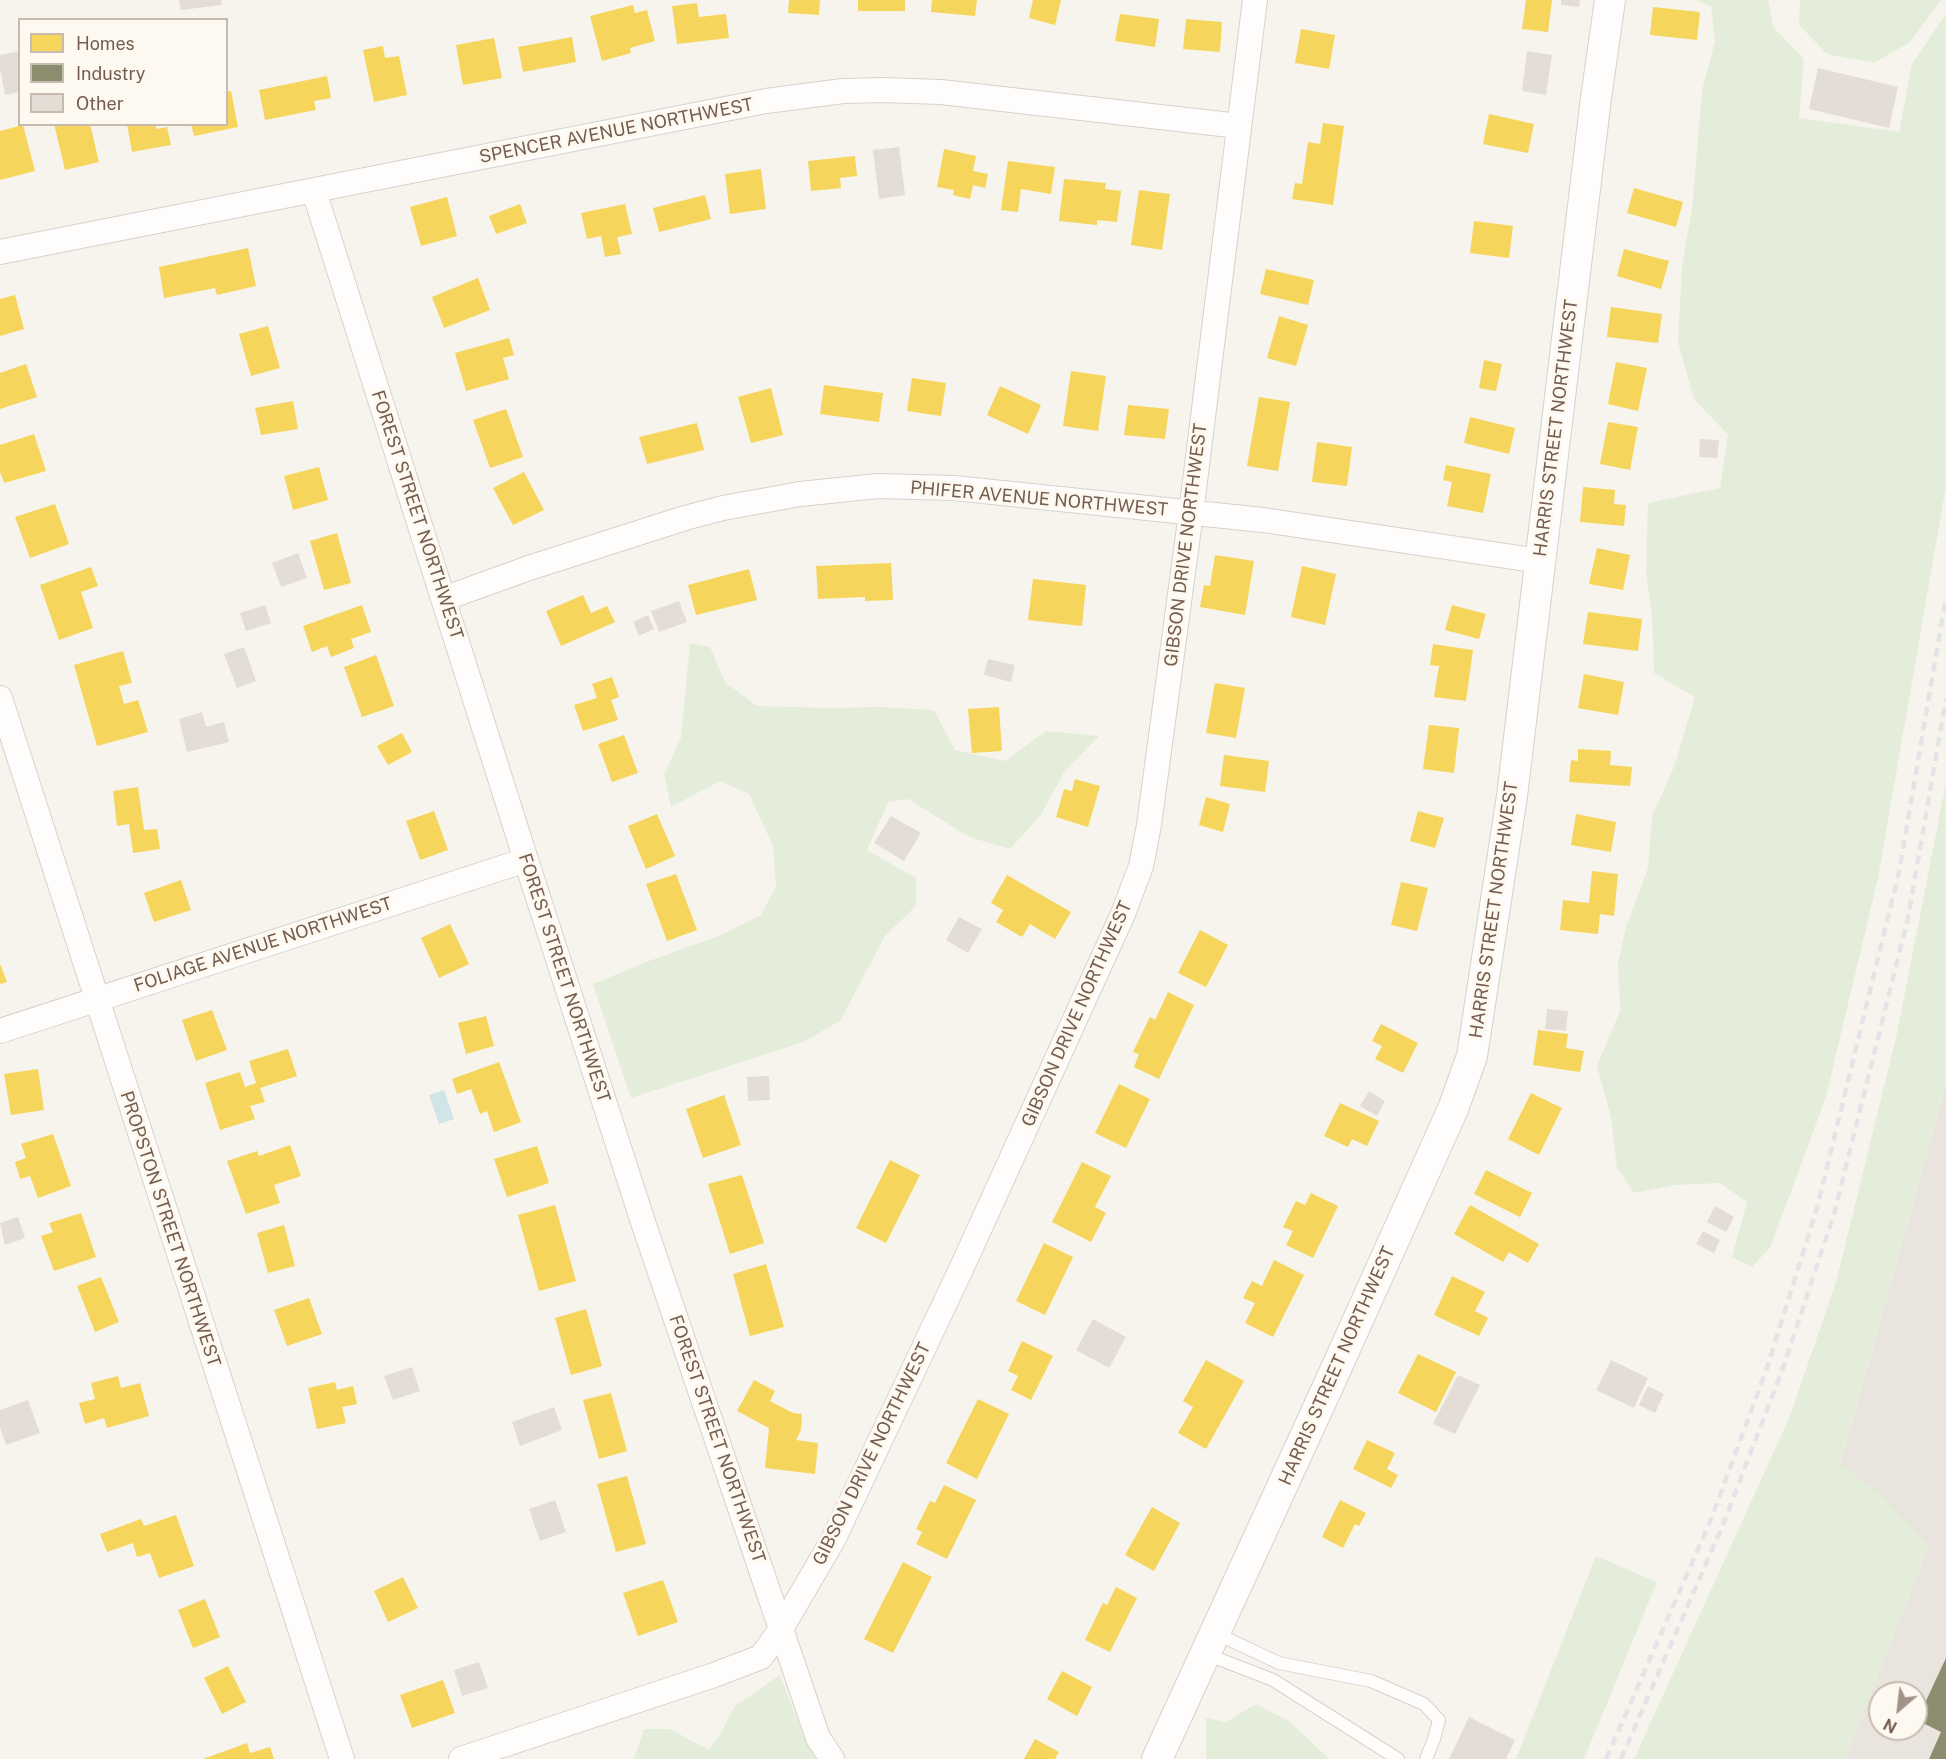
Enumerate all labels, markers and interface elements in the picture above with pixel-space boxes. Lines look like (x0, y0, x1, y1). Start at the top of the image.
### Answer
legend (18, 18, 228, 126)
text: Homes (76, 33, 135, 54)
text: Industry (76, 63, 145, 84)
text: Other (76, 93, 124, 114)
street label: SPENCER AVENUE NORTHWEST (477, 94, 755, 168)
street label: HARRIS STREET NORTHWEST (1529, 298, 1583, 558)
street label: FOREST STREET NORTHWEST (366, 388, 468, 642)
street label: GIBSON DRIVE NORTHWEST (1160, 422, 1212, 668)
street label: PHIFER AVENUE NORTHWEST (909, 477, 1169, 521)
street label: HARRIS STREET NORTHWEST (1465, 780, 1523, 1040)
street label: FOREST STREET NORTHWEST (513, 851, 615, 1105)
street label: FOLIAGE AVENUE NORTHWEST (131, 893, 395, 997)
street label: GIBSON DRIVE NORTHWEST (1017, 898, 1137, 1130)
street label: PROPSTON STREET NORTHWEST (115, 1089, 225, 1369)
street label: HARRIS STREET NORTHWEST (1274, 1243, 1400, 1489)
street label: FOREST STREET NORTHWEST (664, 1312, 770, 1566)
street label: GIBSON DRIVE NORTHWEST (809, 1339, 935, 1569)
north arrow (1868, 1681, 1928, 1741)
text: N (1880, 1714, 1900, 1737)

